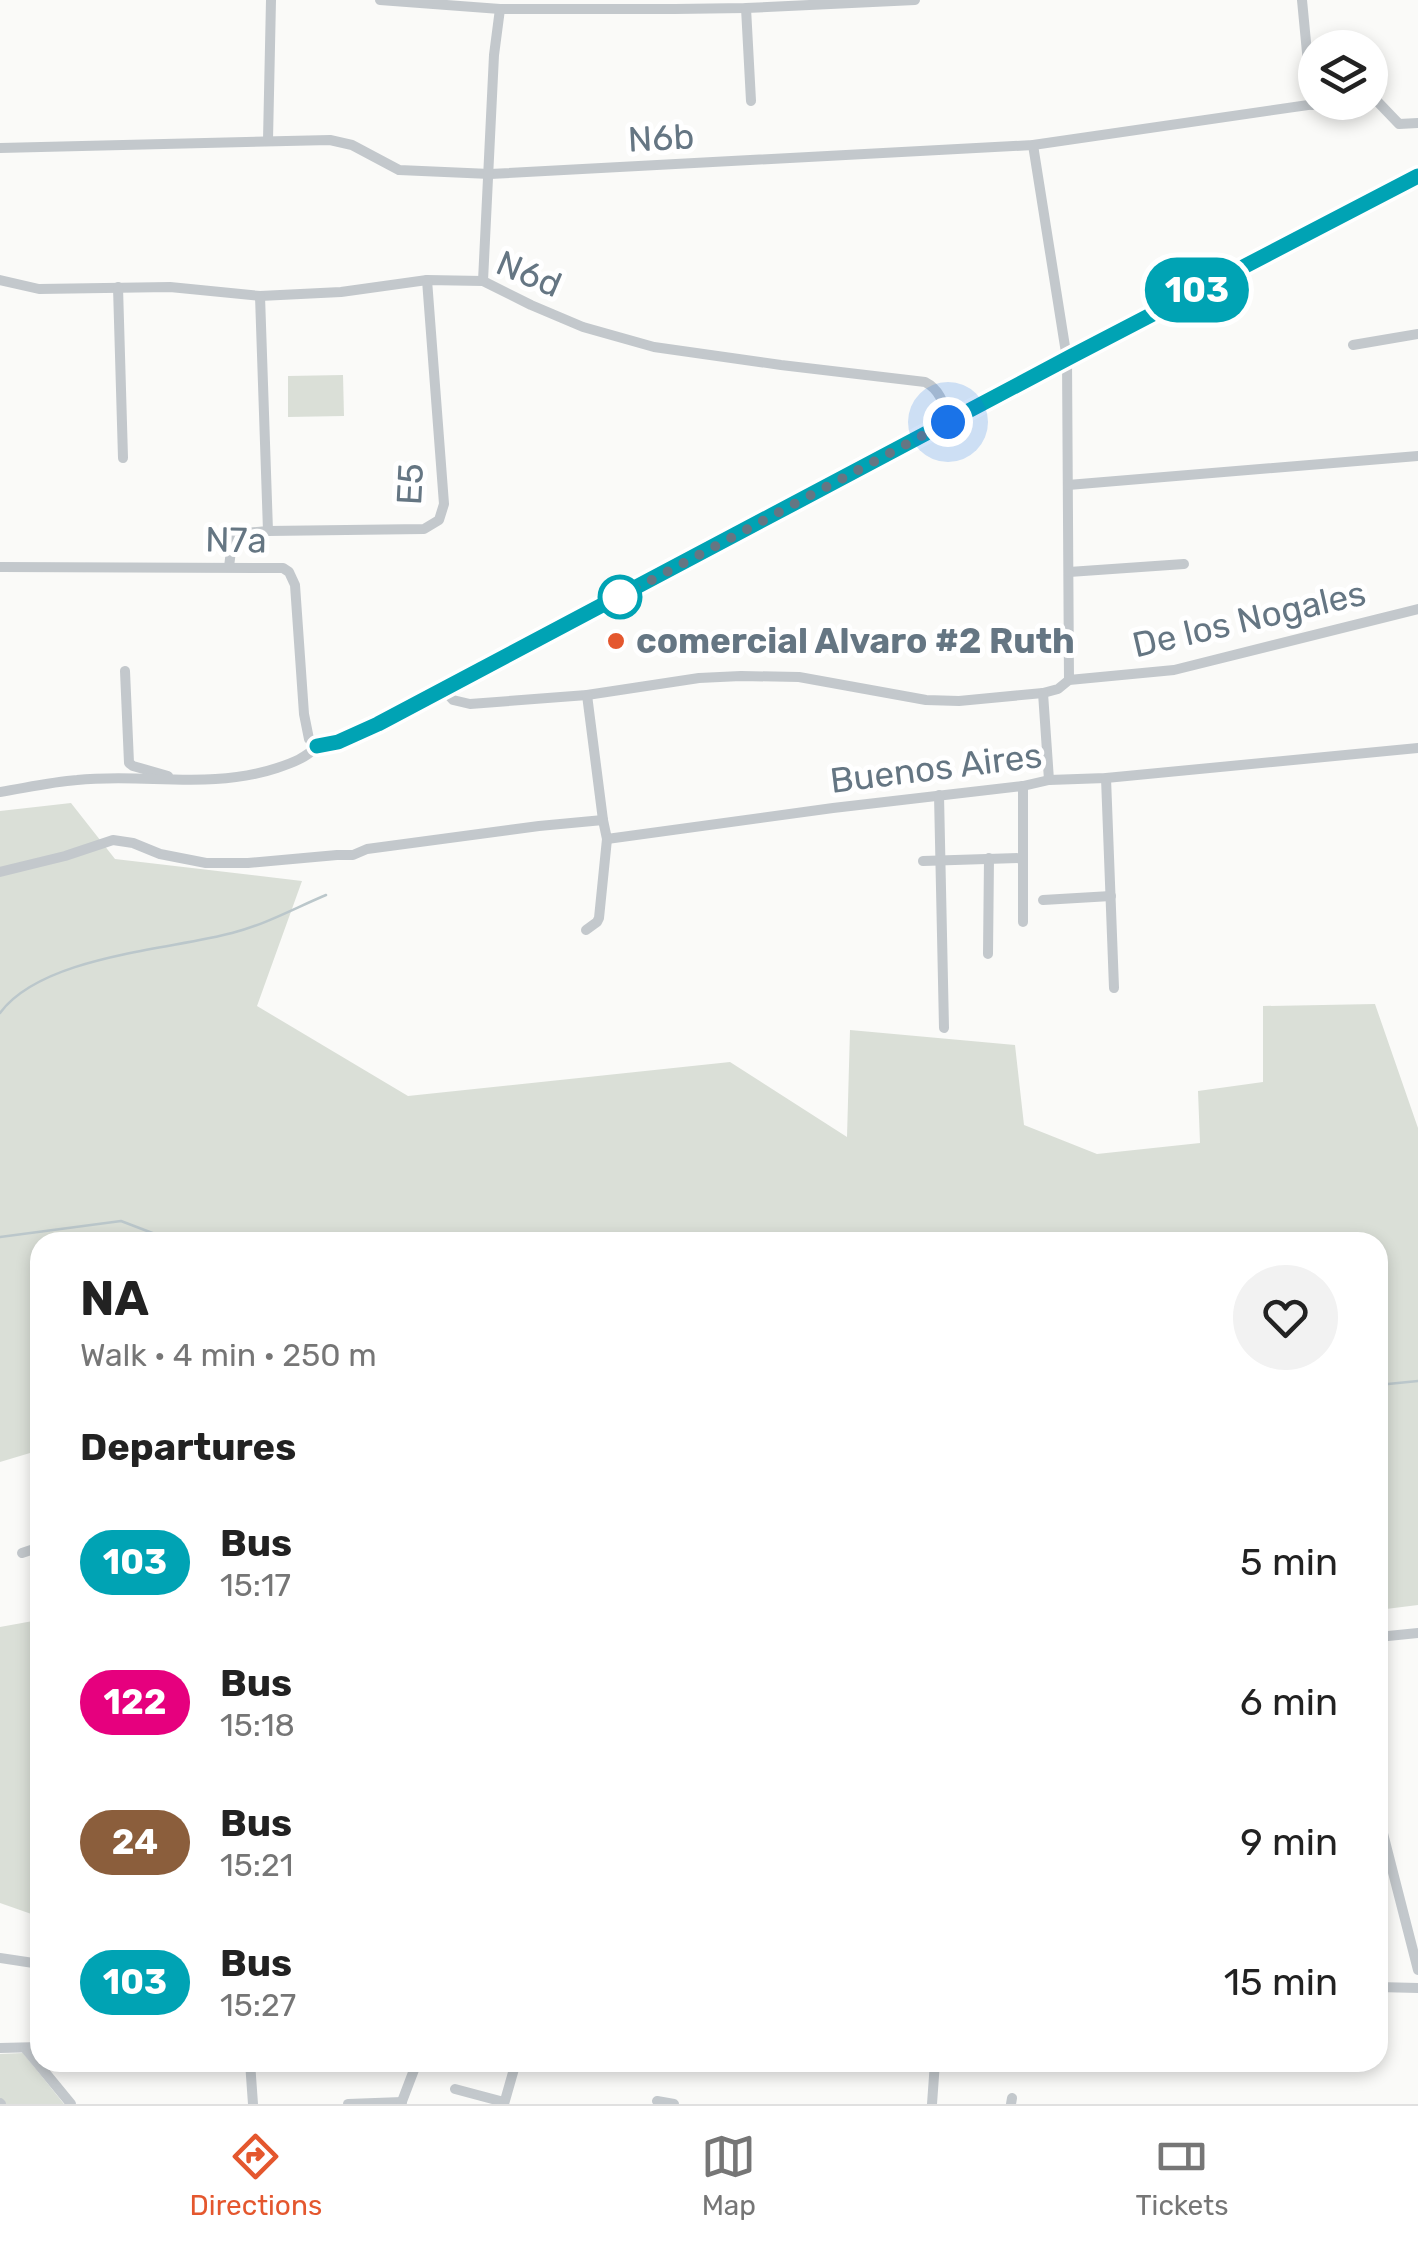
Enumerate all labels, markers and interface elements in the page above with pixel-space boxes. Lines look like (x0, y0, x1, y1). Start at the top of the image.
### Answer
map controls (1298, 30, 1388, 120)
button: layers (1298, 30, 1388, 120)
street label: N6b (627, 115, 695, 161)
street label: N6d (490, 242, 568, 306)
line badge: 103 (1140, 258, 1254, 322)
text: 103 (1165, 269, 1229, 311)
your location (923, 397, 973, 447)
street label: E5 (388, 462, 432, 506)
street label: N7a (205, 518, 267, 562)
street label: De los Nogales (1128, 572, 1370, 666)
unlabelled marker (599, 576, 641, 618)
place label: comercial Alvaro #2 Ruth (636, 620, 1075, 662)
marker: comercial Alvaro #2 Ruth (605, 630, 627, 652)
street label: Buenos Aires (828, 734, 1044, 802)
button: heart (1233, 1265, 1338, 1370)
text: NA (80, 1270, 149, 1327)
text: Walk · 4 min · 250 m (80, 1336, 377, 1374)
text: Departures (80, 1424, 296, 1470)
text: Bus (220, 1520, 292, 1566)
text: 5 min (1240, 1539, 1338, 1585)
text: 103 (103, 1541, 167, 1583)
text: 15:17 (220, 1566, 291, 1604)
text: Bus (220, 1660, 292, 1706)
text: 6 min (1240, 1679, 1338, 1725)
text: 122 (104, 1681, 166, 1723)
text: 15:18 (220, 1706, 295, 1744)
text: Bus (220, 1800, 292, 1846)
text: 9 min (1240, 1819, 1338, 1865)
text: 24 (112, 1821, 158, 1863)
text: 15:21 (220, 1846, 293, 1884)
text: Bus (220, 1940, 292, 1986)
text: 15 min (1224, 1959, 1338, 2005)
text: 103 (103, 1961, 167, 2003)
text: 15:27 (220, 1986, 296, 2024)
tab: Directions (190, 2129, 322, 2222)
tab: Map (701, 2129, 756, 2222)
tab: Tickets (1135, 2129, 1228, 2222)

